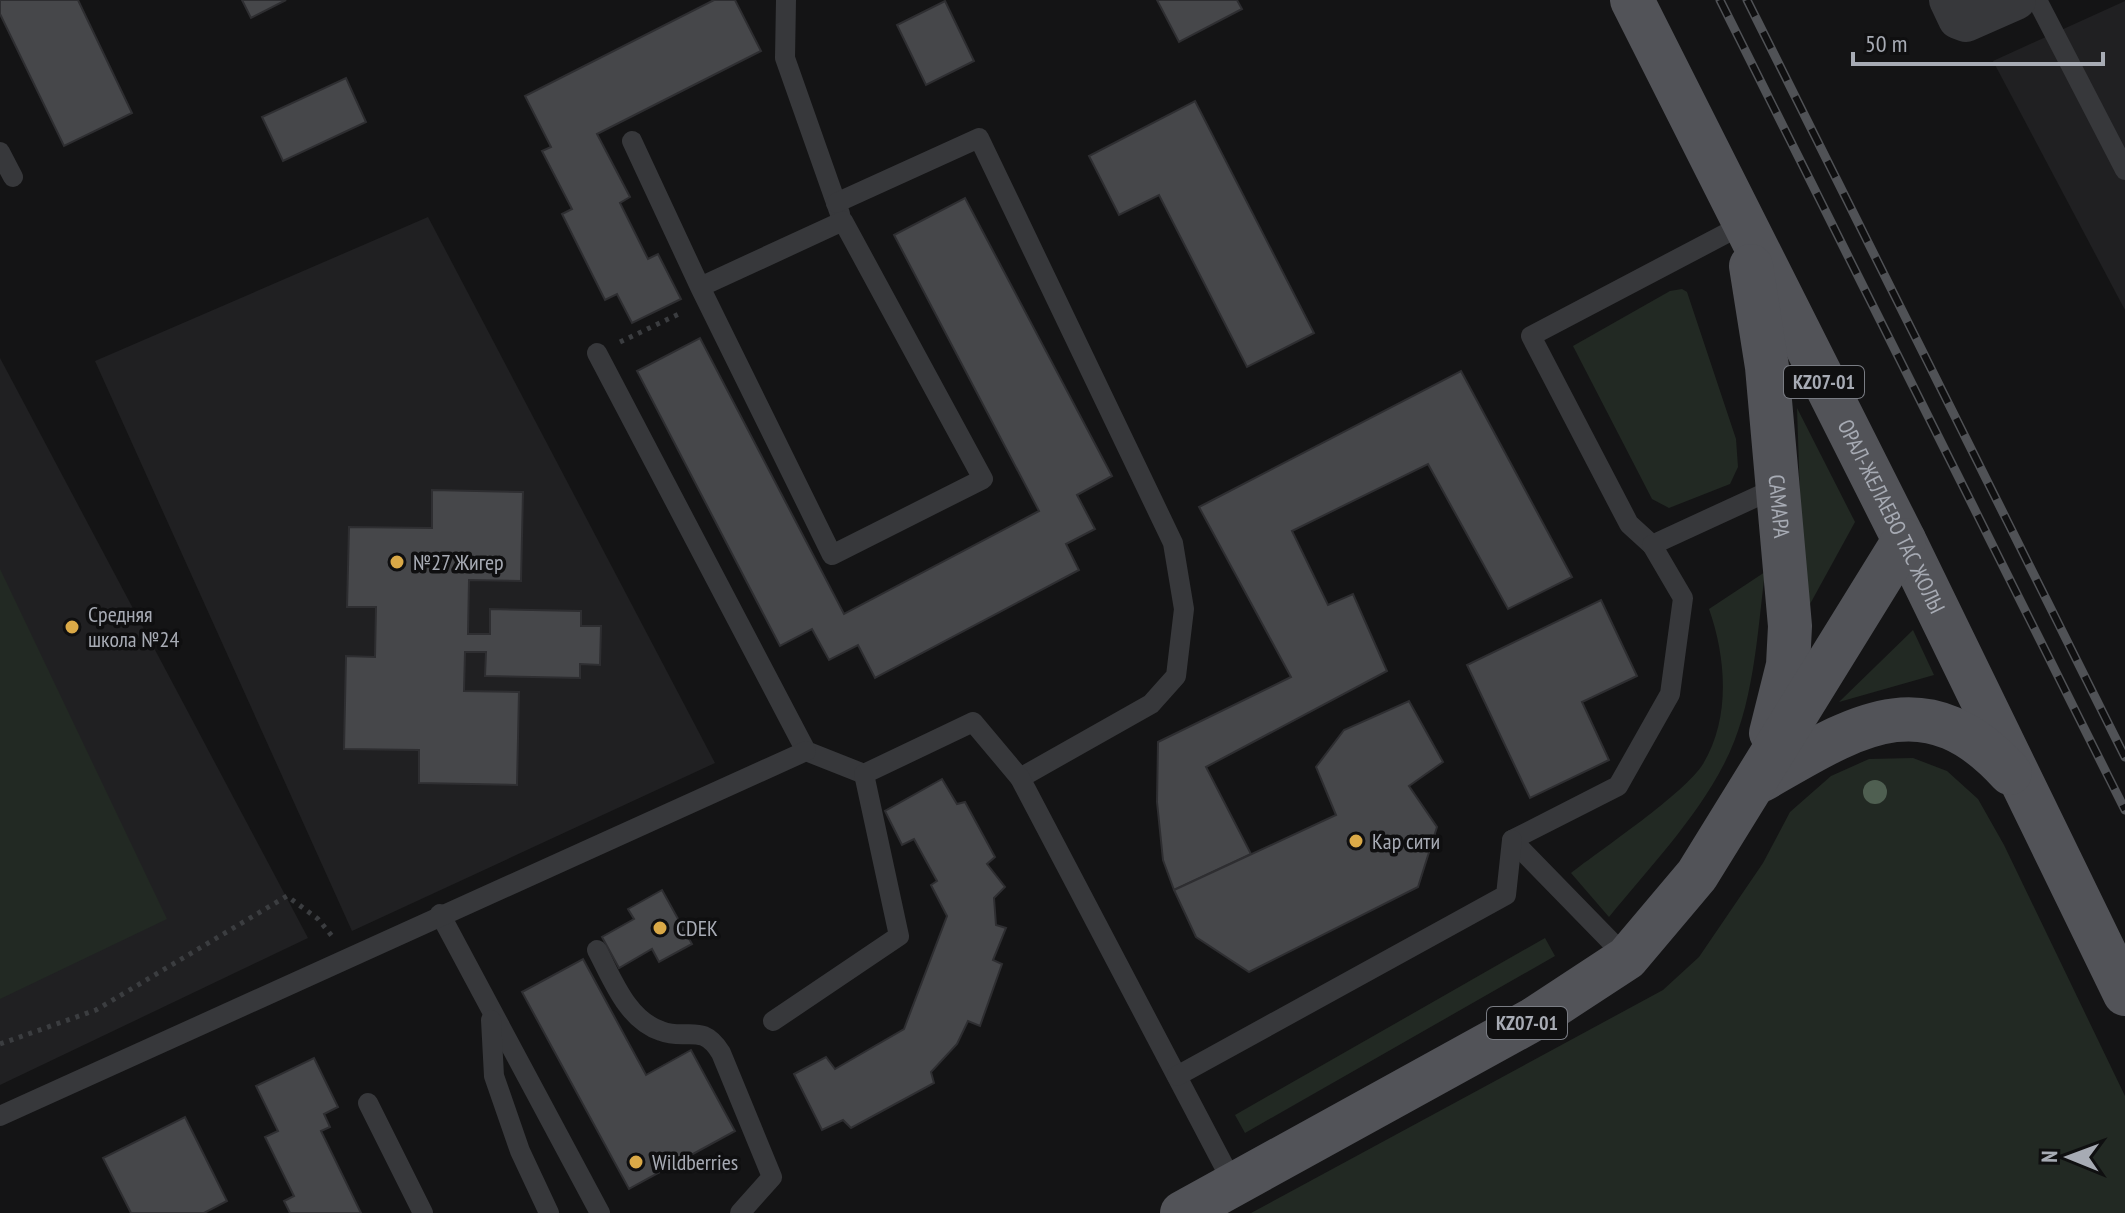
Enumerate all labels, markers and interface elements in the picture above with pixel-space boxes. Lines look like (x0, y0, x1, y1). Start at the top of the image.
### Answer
scale bar (1853, 16, 2103, 66)
text: 50 m (1865, 28, 1907, 59)
road number: KZ07-01 (1784, 366, 1864, 398)
street label: ОРАЛ-ЖЕЛАЕВО ТАС ЖОЛЫ (1832, 415, 1952, 618)
street label: САМАРА (1763, 473, 1796, 540)
place label: №27 Жигер (413, 548, 504, 576)
marker: №27 Жигер (388, 553, 406, 571)
place label: Средняя школа №24 (88, 600, 179, 653)
marker: Средняя школа №24 (63, 618, 81, 636)
place label: Кар сити (1372, 827, 1440, 855)
marker: Кар сити (1347, 832, 1365, 850)
place label: CDEK (676, 914, 718, 942)
marker: CDEK (651, 919, 669, 937)
road number: KZ07-01 (1487, 1007, 1567, 1039)
north arrow (2029, 1117, 2109, 1197)
place label: Wildberries (652, 1148, 738, 1176)
text: N (2035, 1150, 2063, 1163)
marker: Wildberries (627, 1153, 645, 1171)

